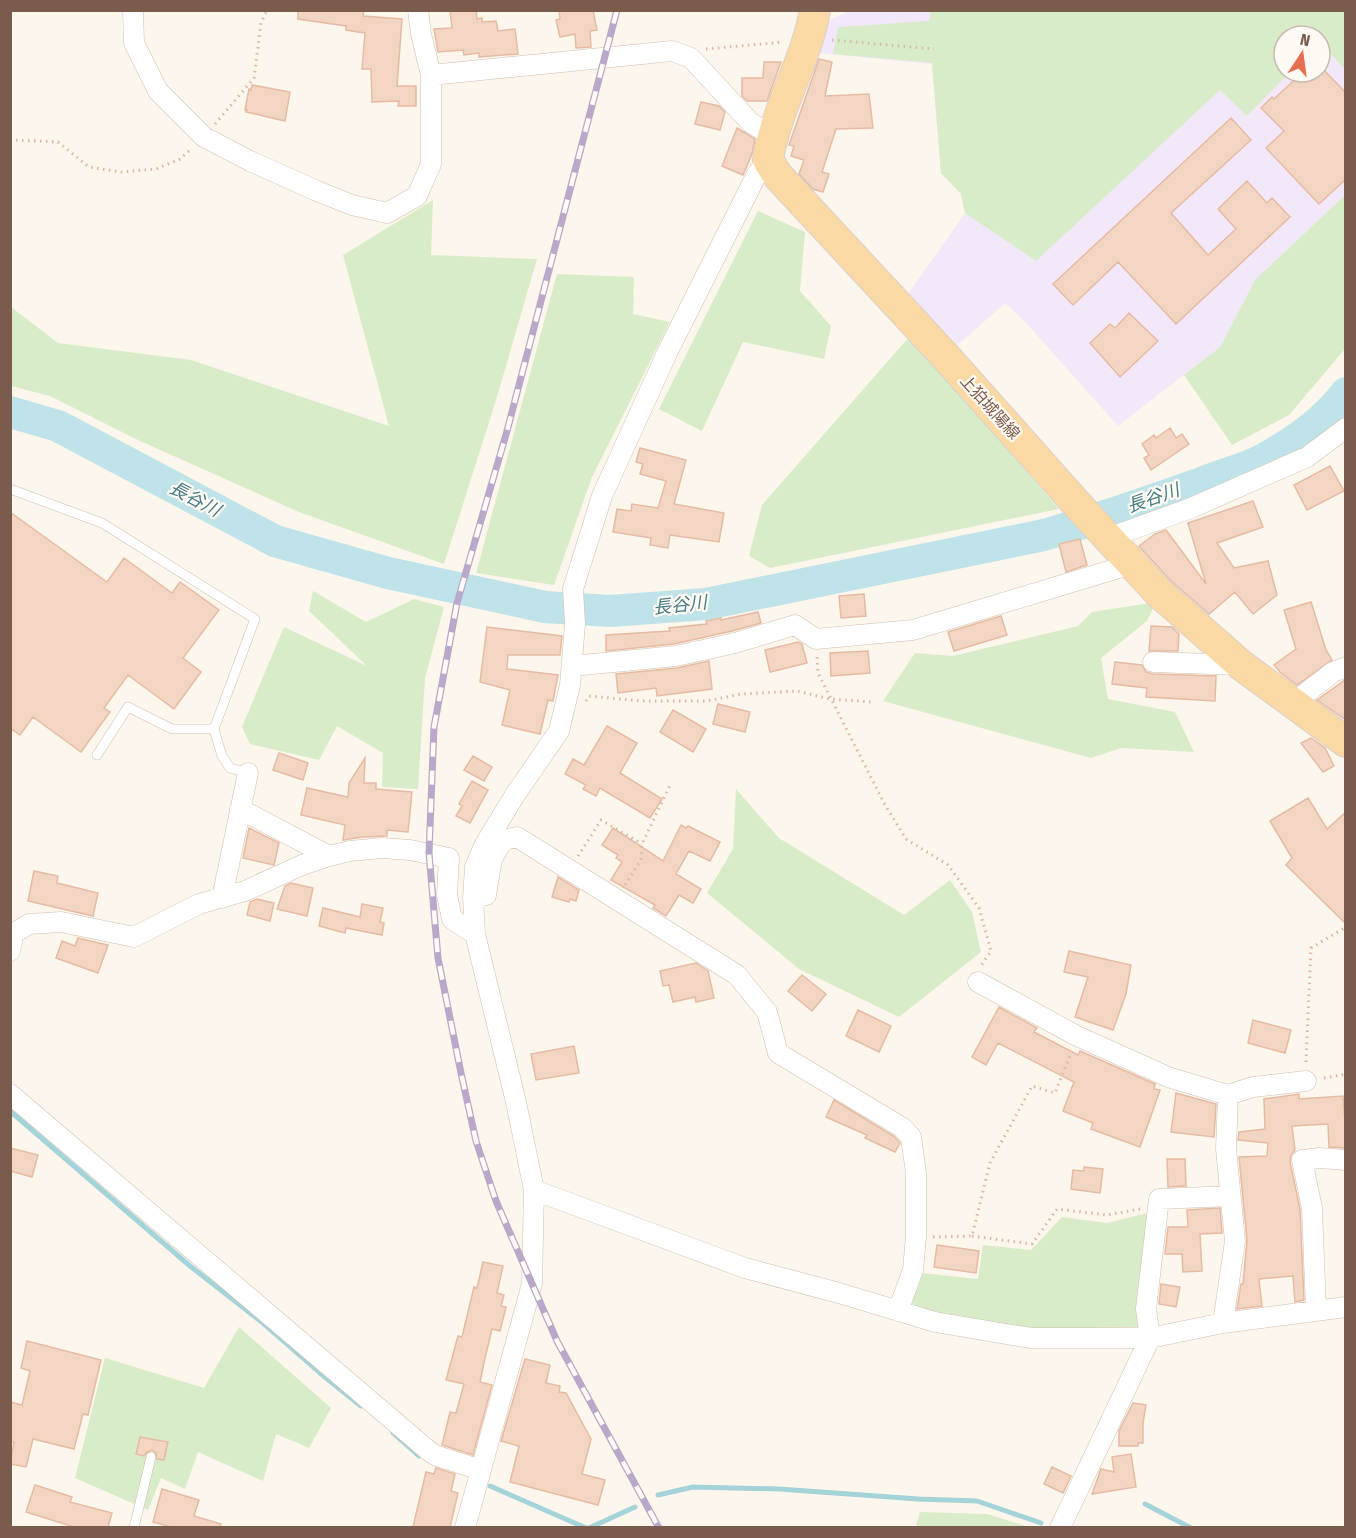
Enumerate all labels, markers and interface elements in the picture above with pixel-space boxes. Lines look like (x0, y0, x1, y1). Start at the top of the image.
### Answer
north arrow (1272, 24, 1332, 84)
text: N (1298, 30, 1312, 50)
street label: 上狛城陽線 (956, 371, 1024, 443)
water label: 長谷川 (166, 477, 226, 522)
water label: 長谷川 (1124, 478, 1184, 517)
water label: 長谷川 (652, 591, 710, 619)

